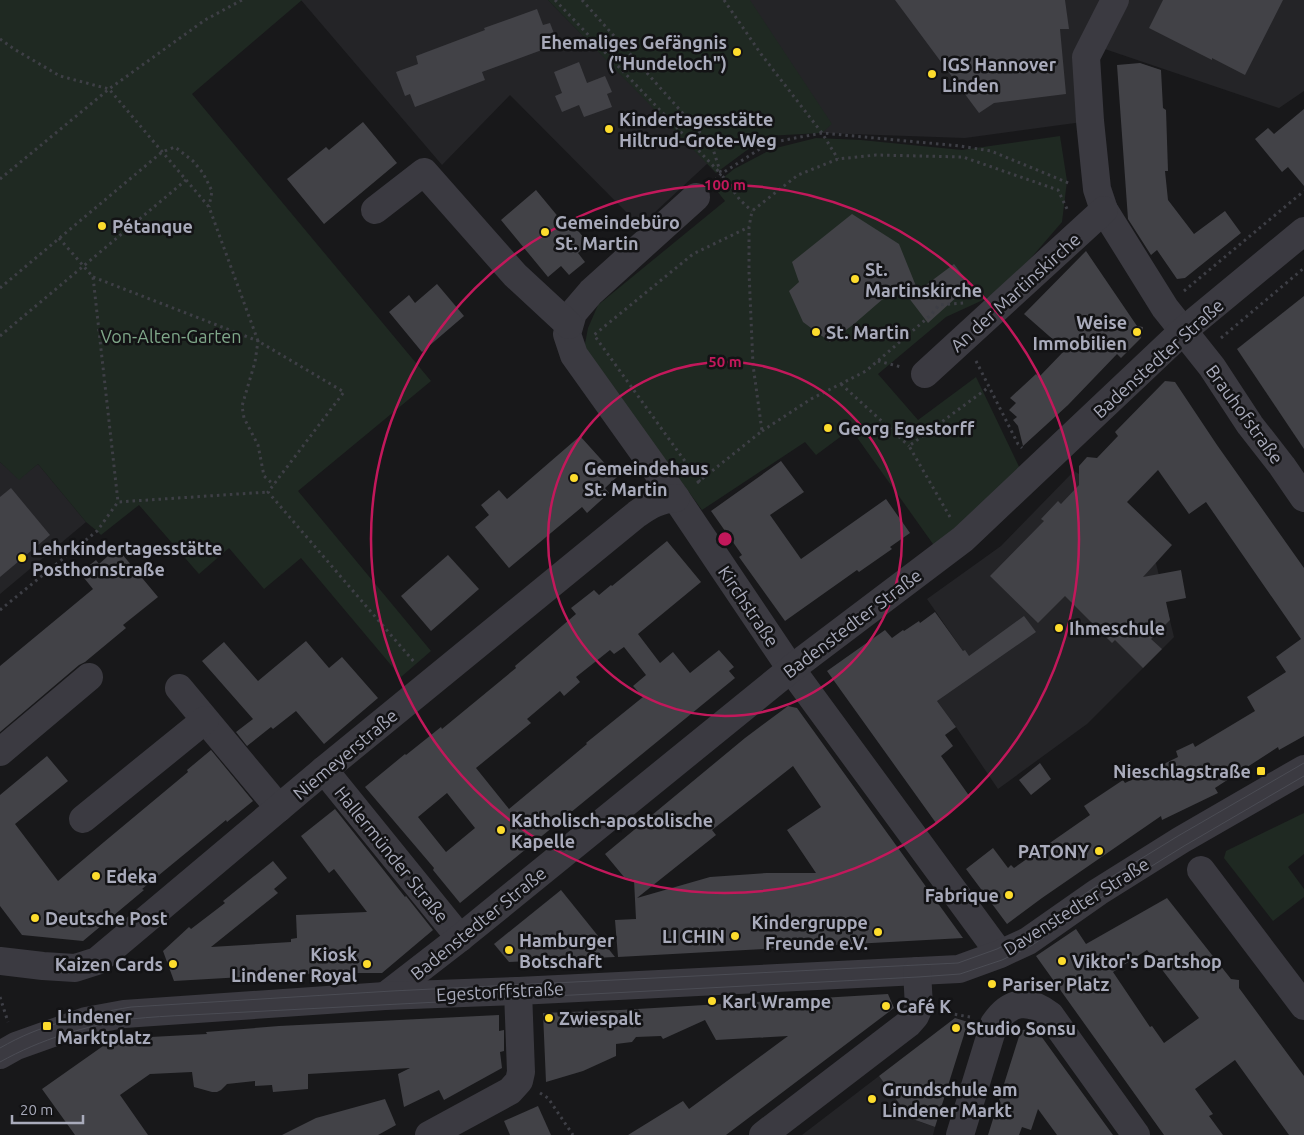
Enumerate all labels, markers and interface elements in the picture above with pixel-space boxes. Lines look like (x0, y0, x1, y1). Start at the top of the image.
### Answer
place label: Ehemaliges Gefängnis ("Hundeloch") (541, 32, 727, 74)
marker: Ehemaliges Gefängnis ("Hundeloch") (731, 46, 743, 58)
place label: IGS Hannover Linden (942, 54, 1057, 95)
marker: IGS Hannover Linden (926, 68, 938, 80)
place label: Kindertagesstätte Hiltrud-Grote-Weg (619, 109, 777, 150)
marker: Kindertagesstätte Hiltrud-Grote-Weg (603, 123, 615, 135)
text: 100 m (704, 176, 746, 193)
place label: Gemeindebüro St. Martin (555, 212, 680, 253)
place label: Pétanque (112, 216, 193, 236)
marker: Pétanque (96, 220, 108, 232)
marker: Gemeindebüro St. Martin (539, 226, 551, 238)
street label: An der Martinskirche (946, 228, 1084, 356)
place label: St. Martinskirche (865, 259, 982, 300)
marker: St. Martinskirche (849, 273, 861, 285)
street label: Badenstedter Straße (1089, 294, 1227, 422)
place label: Weise Immobilien (1033, 312, 1127, 353)
place label: St. Martin (826, 322, 909, 342)
park label: Von-Alten-Garten (101, 326, 241, 346)
marker: St. Martin (810, 326, 822, 338)
marker: Weise Immobilien (1131, 326, 1143, 338)
text: 50 m (708, 353, 742, 370)
street label: Brauhofstraße (1202, 361, 1288, 467)
place label: Georg Egestorff (838, 418, 974, 438)
marker: Georg Egestorff (822, 422, 834, 434)
place label: Gemeindehaus St. Martin (584, 458, 709, 499)
marker: Gemeindehaus St. Martin (568, 472, 580, 484)
centre of rings (716, 530, 734, 548)
place label: Lehrkindertagesstätte Posthornstraße (32, 538, 222, 579)
marker: Lehrkindertagesstätte Posthornstraße (16, 552, 28, 564)
street label: Kirchstraße (715, 562, 783, 650)
street label: Badenstedter Straße (779, 564, 925, 682)
place label: Ihmeschule (1069, 618, 1165, 638)
marker: Ihmeschule (1053, 622, 1065, 634)
street label: Niemeyerstraße (289, 705, 401, 803)
place label: Nieschlagstraße (1113, 761, 1251, 781)
marker: Nieschlagstraße (1255, 765, 1267, 777)
street label: Hallermünder Straße (331, 782, 453, 926)
place label: Katholisch-apostolische Kapelle (511, 810, 713, 851)
marker: Katholisch-apostolische Kapelle (495, 824, 507, 836)
place label: PATONY (1018, 841, 1089, 861)
marker: PATONY (1093, 845, 1105, 857)
street label: Davenstedter Straße (1000, 853, 1152, 959)
street label: Badenstedter Straße (406, 862, 550, 984)
place label: Edeka (106, 866, 157, 886)
marker: Edeka (90, 870, 102, 882)
place label: Fabrique (925, 885, 999, 905)
marker: Fabrique (1003, 889, 1015, 901)
place label: Deutsche Post (45, 908, 168, 928)
marker: Deutsche Post (29, 912, 41, 924)
place label: Kindergruppe Freunde e.V. (751, 912, 868, 953)
place label: LI CHIN (662, 926, 725, 946)
marker: Kindergruppe Freunde e.V. (872, 926, 884, 938)
place label: Hamburger Botschaft (519, 930, 615, 971)
marker: LI CHIN (729, 930, 741, 942)
place label: Kiosk Lindener Royal (231, 944, 358, 985)
marker: Hamburger Botschaft (503, 944, 515, 956)
place label: Viktor's Dartshop (1072, 951, 1222, 971)
place label: Kaizen Cards (55, 954, 163, 974)
marker: Viktor's Dartshop (1056, 955, 1068, 967)
marker: Kaizen Cards (167, 958, 179, 970)
marker: Kiosk Lindener Royal (361, 958, 373, 970)
place label: Pariser Platz (1002, 974, 1109, 994)
street label: Egestorffstraße (436, 978, 564, 1004)
marker: Pariser Platz (986, 978, 998, 990)
place label: Karl Wrampe (722, 991, 831, 1011)
marker: Karl Wrampe (706, 995, 718, 1007)
place label: Café K (896, 996, 951, 1016)
marker: Café K (880, 1000, 892, 1012)
place label: Lindener Marktplatz (57, 1006, 151, 1047)
place label: Zwiespalt (559, 1008, 642, 1028)
marker: Zwiespalt (543, 1012, 555, 1024)
place label: Studio Sonsu (966, 1018, 1076, 1038)
marker: Lindener Marktplatz (41, 1020, 53, 1032)
marker: Studio Sonsu (950, 1022, 962, 1034)
place label: Grundschule am Lindener Markt (882, 1079, 1017, 1120)
scale bar (12, 1092, 84, 1124)
marker: Grundschule am Lindener Markt (866, 1093, 878, 1105)
text: 20 m (20, 1101, 53, 1118)

